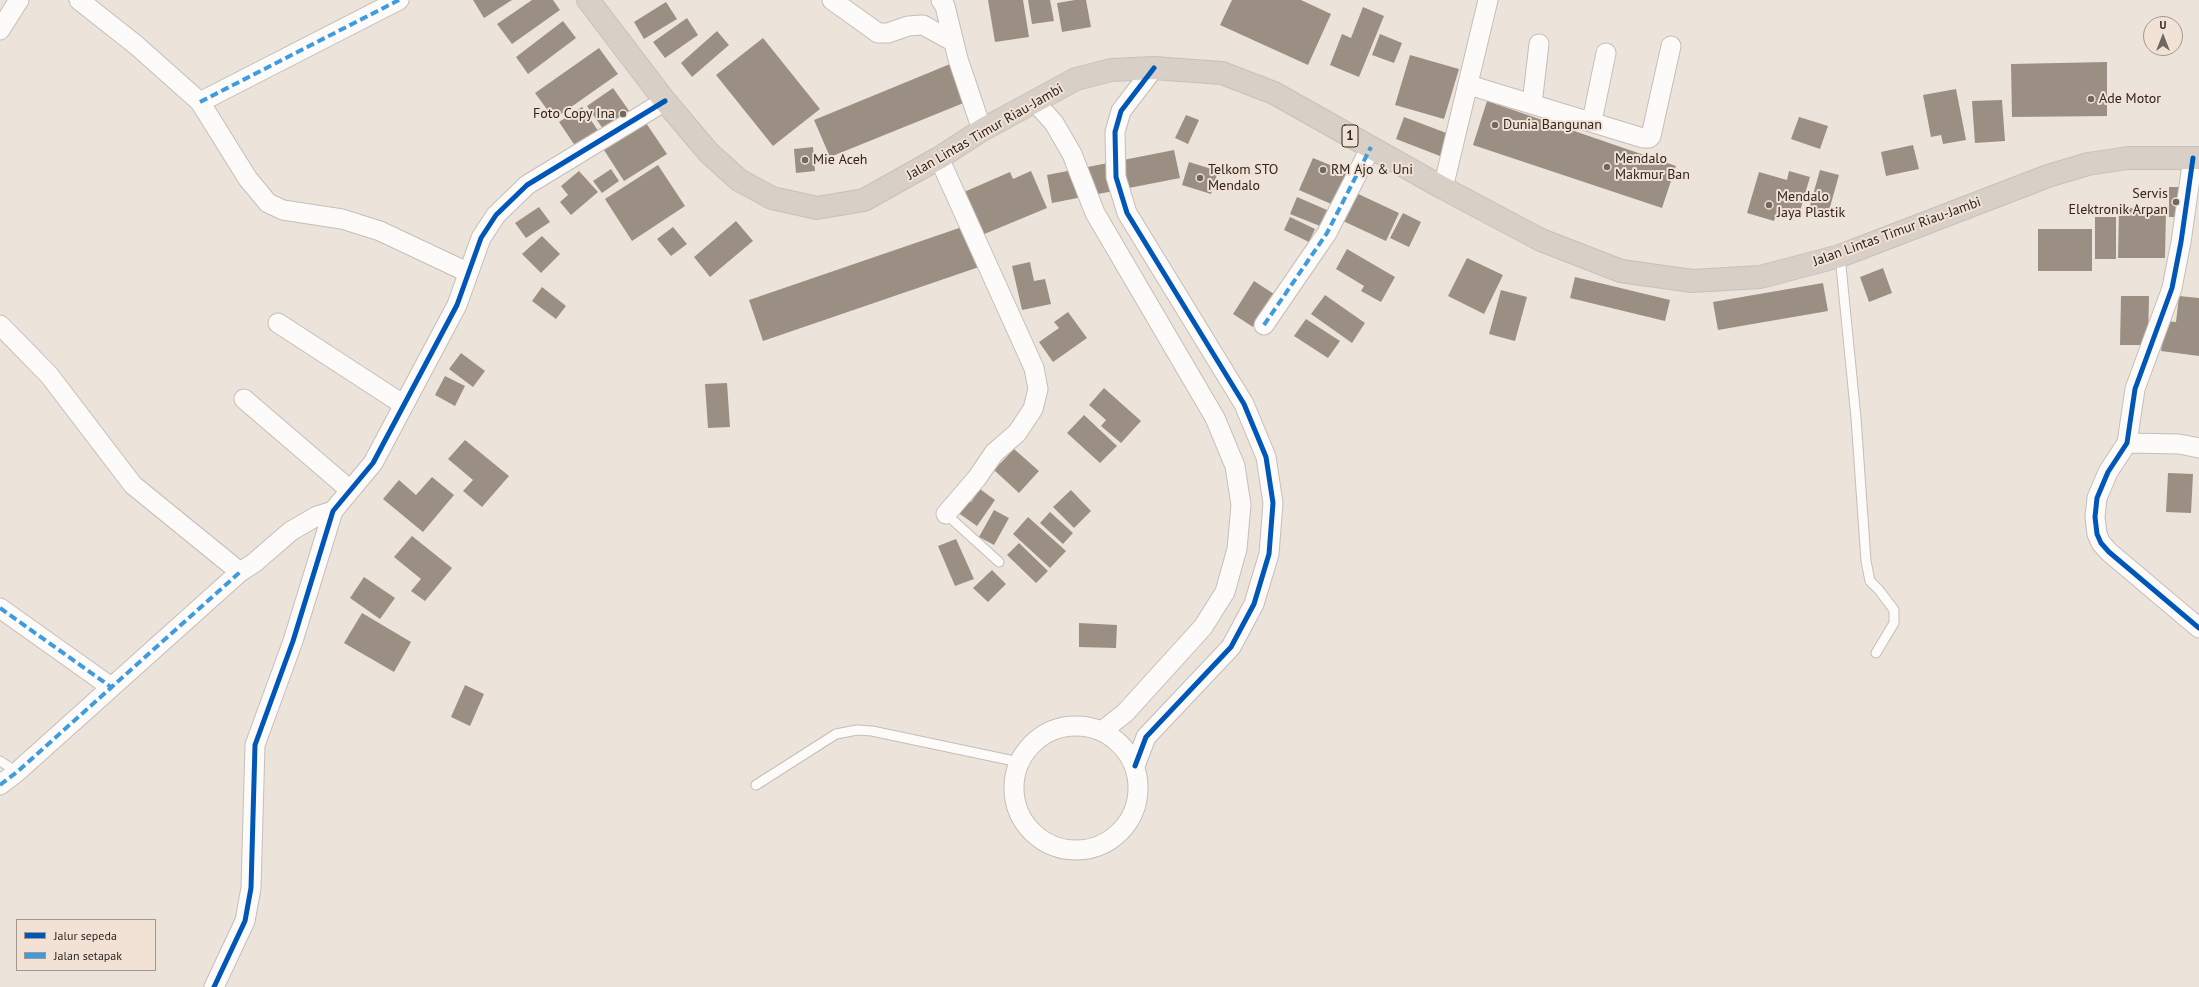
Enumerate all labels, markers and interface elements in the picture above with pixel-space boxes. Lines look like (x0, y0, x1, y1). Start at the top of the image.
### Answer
north arrow (2143, 16, 2183, 56)
text: U (2160, 18, 2166, 32)
street label: Jalan Lintas Timur Riau-Jambi (904, 80, 1066, 184)
place label: Ade Motor (2099, 91, 2161, 107)
marker: Ade Motor (2086, 94, 2096, 104)
place label: Foto Copy Ina (533, 106, 615, 122)
marker: Foto Copy Ina (618, 109, 628, 119)
place label: Dunia Bangunan (1503, 117, 1602, 133)
marker: Dunia Bangunan (1490, 120, 1500, 130)
road number: 1 (1342, 125, 1358, 147)
place label: Mendalo Makmur Ban (1615, 151, 1690, 184)
place label: Mie Aceh (813, 152, 867, 168)
marker: Mie Aceh (800, 155, 810, 165)
place label: Telkom STO Mendalo (1208, 162, 1278, 194)
place label: RM Ajo & Uni (1331, 162, 1413, 178)
marker: Mendalo Makmur Ban (1602, 162, 1612, 172)
marker: RM Ajo & Uni (1318, 165, 1328, 175)
marker: Telkom STO Mendalo (1195, 173, 1205, 183)
place label: Servis Elektronik Arpan (2069, 186, 2168, 218)
place label: Mendalo Jaya Plastik (1777, 189, 1845, 222)
street label: Jalan Lintas Timur Riau-Jambi (1811, 194, 1983, 270)
marker: Servis Elektronik Arpan (2171, 197, 2181, 207)
marker: Mendalo Jaya Plastik (1764, 200, 1774, 210)
legend (16, 919, 156, 971)
text: Jalur sepeda (54, 928, 117, 943)
text: Jalan setapak (54, 948, 122, 963)

